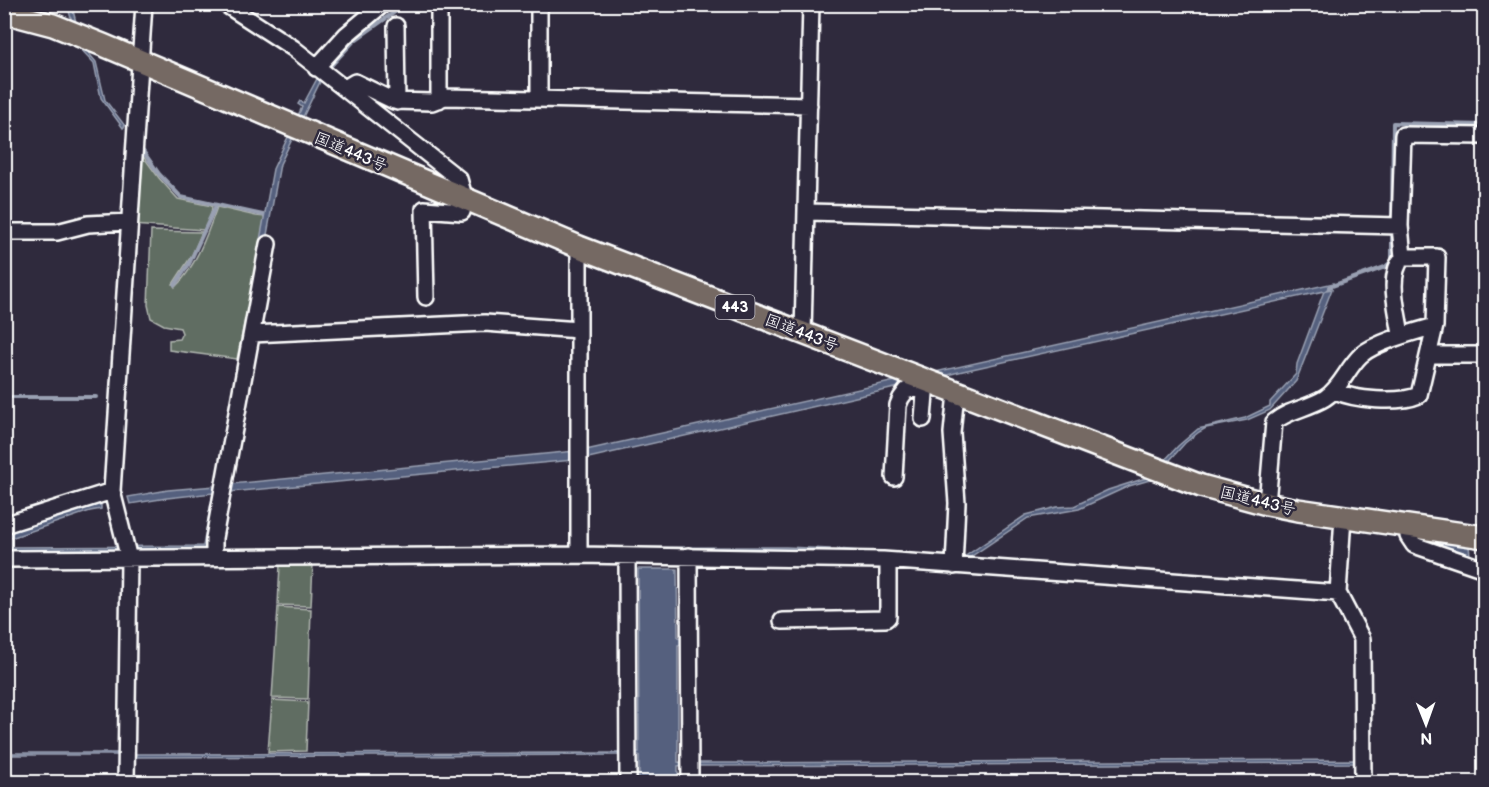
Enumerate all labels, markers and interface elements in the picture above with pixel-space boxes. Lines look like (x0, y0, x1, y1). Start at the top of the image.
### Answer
street label: 国道443号 (311, 129, 390, 176)
road number: 443 (716, 295, 754, 319)
street label: 国道443号 (762, 311, 841, 356)
street label: 国道443号 (1218, 483, 1297, 520)
north arrow (1396, 694, 1456, 754)
text: N (1420, 728, 1432, 747)

